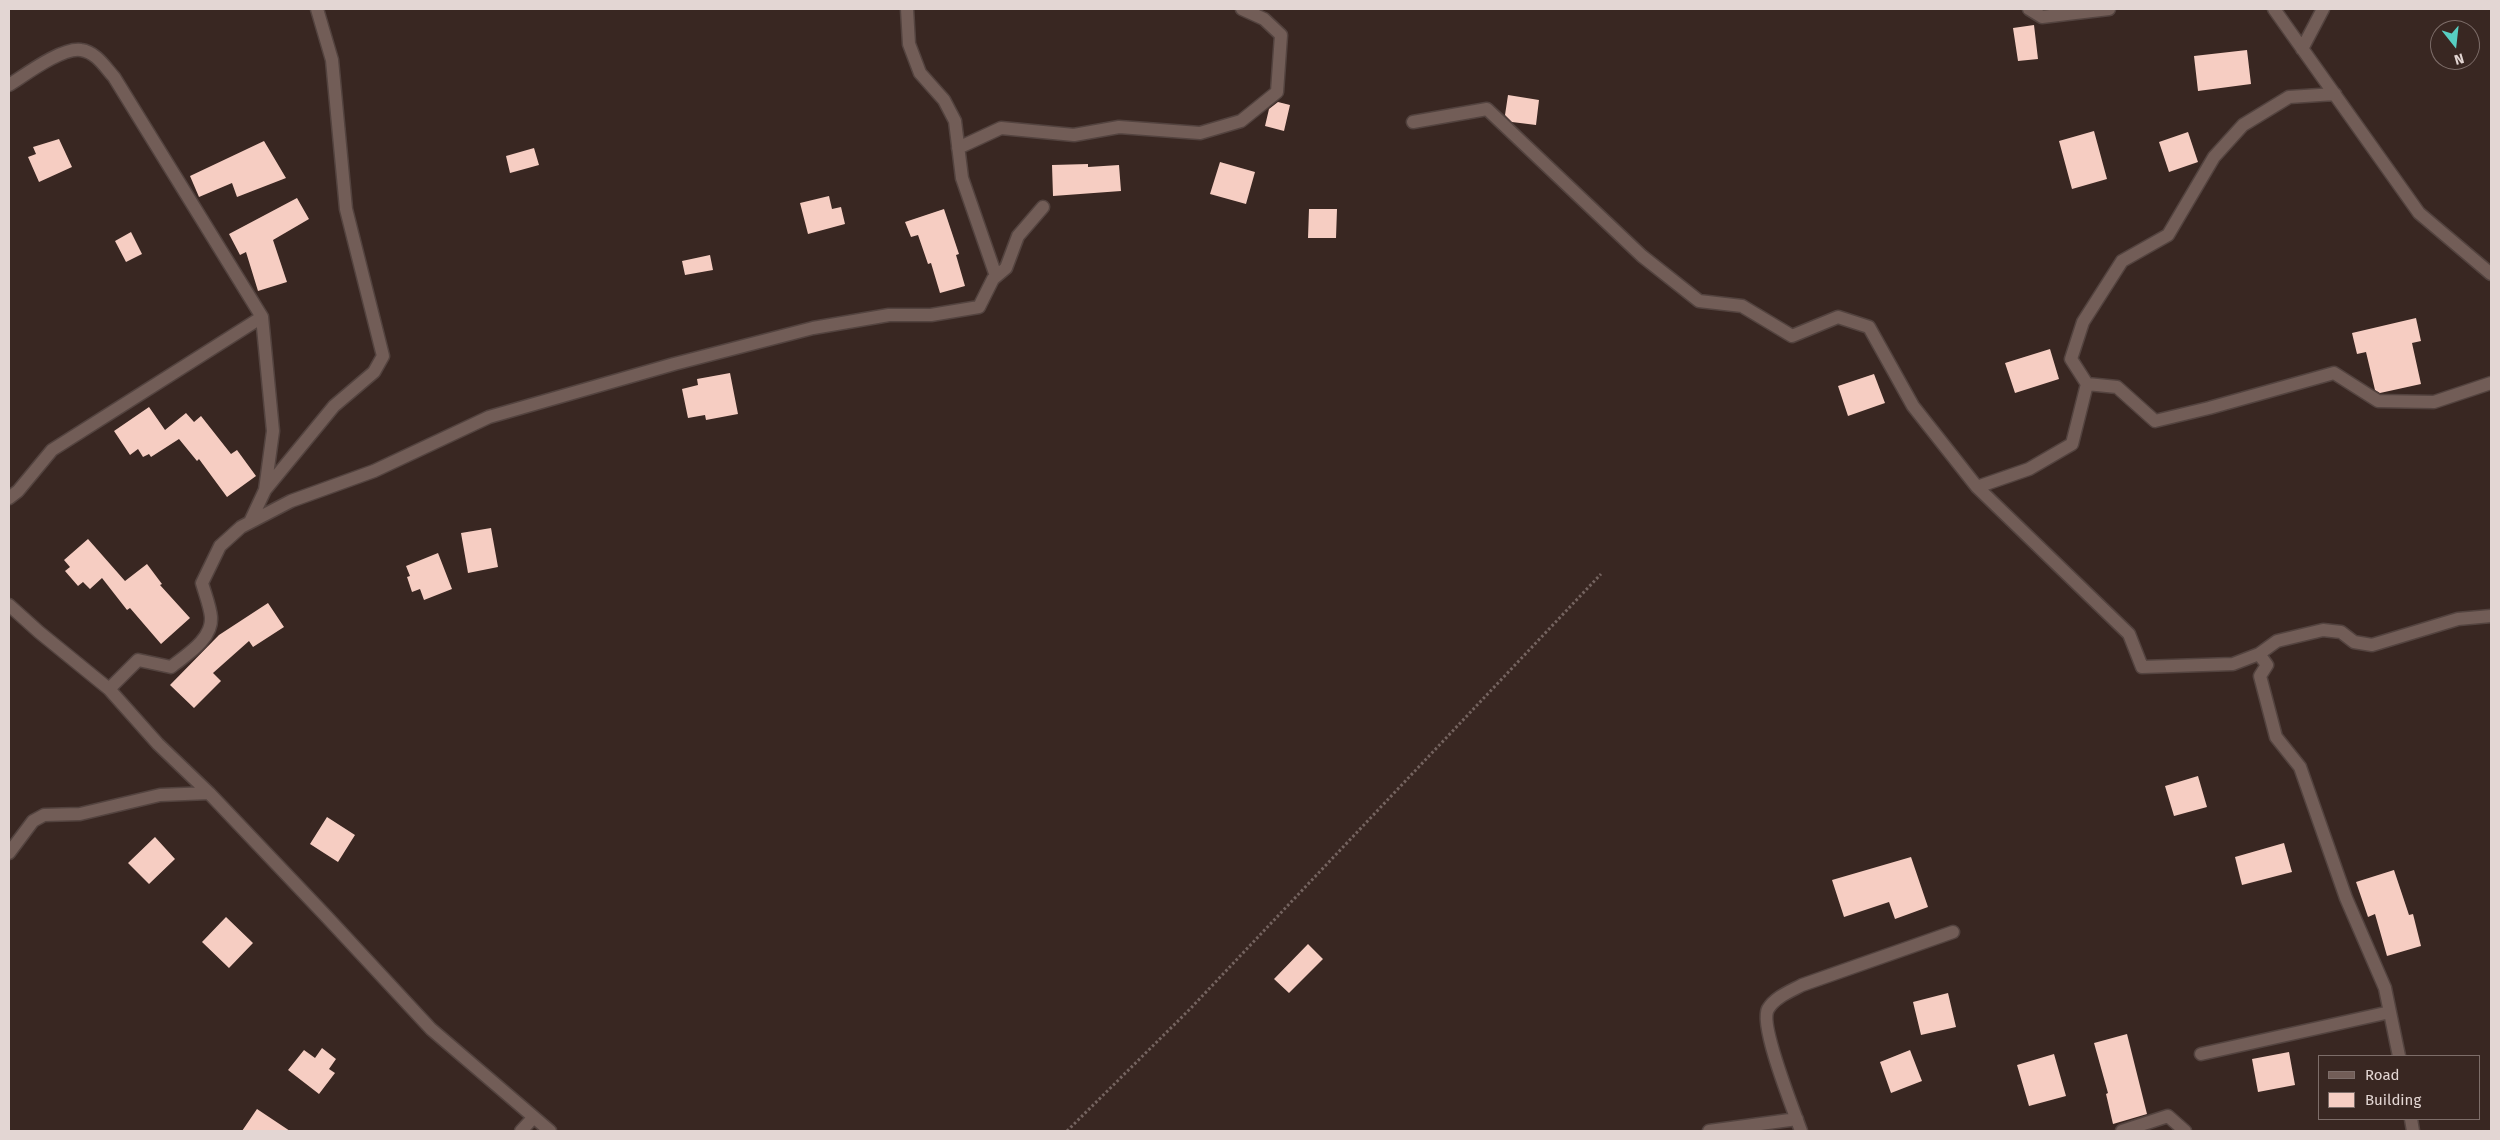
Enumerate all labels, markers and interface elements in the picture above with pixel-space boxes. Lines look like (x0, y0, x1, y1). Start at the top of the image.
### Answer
north arrow (2430, 20, 2480, 70)
text: N (2452, 49, 2466, 68)
legend (2318, 1055, 2480, 1120)
text: Road (2365, 1066, 2400, 1084)
text: Building (2365, 1091, 2421, 1109)

